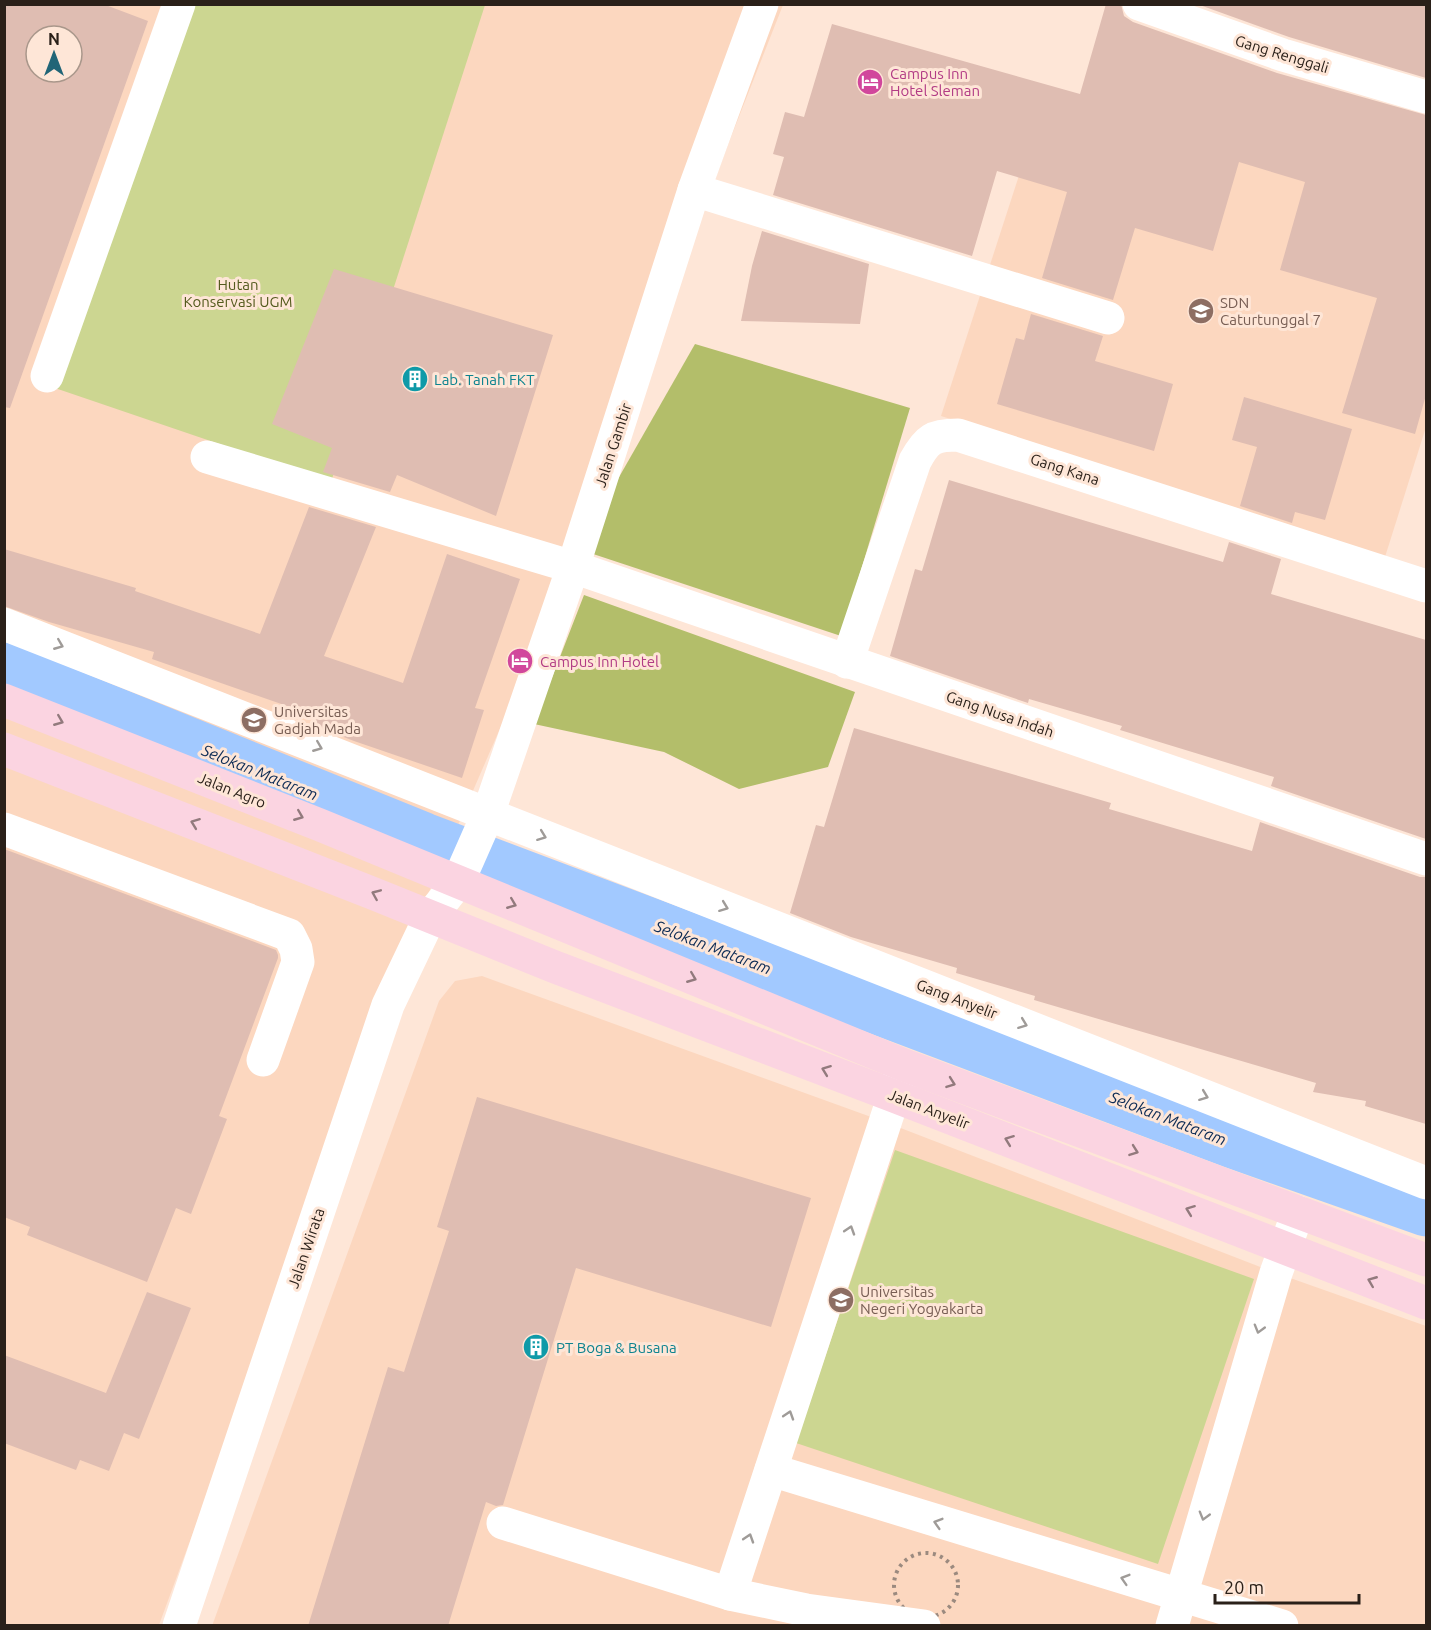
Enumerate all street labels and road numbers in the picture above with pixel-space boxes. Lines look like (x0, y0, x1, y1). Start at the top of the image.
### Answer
street label: Gang Renggali (1233, 32, 1331, 76)
street label: Jalan Gambir (591, 400, 635, 489)
street label: Gang Kana (1028, 450, 1102, 488)
street label: Gang Nusa Indah (944, 688, 1056, 740)
street label: Jalan Agro (196, 769, 268, 811)
street label: Gang Anyelir (914, 976, 1000, 1022)
street label: Jalan Anyelir (886, 1086, 972, 1132)
street label: Jalan Wirata (284, 1206, 328, 1290)

